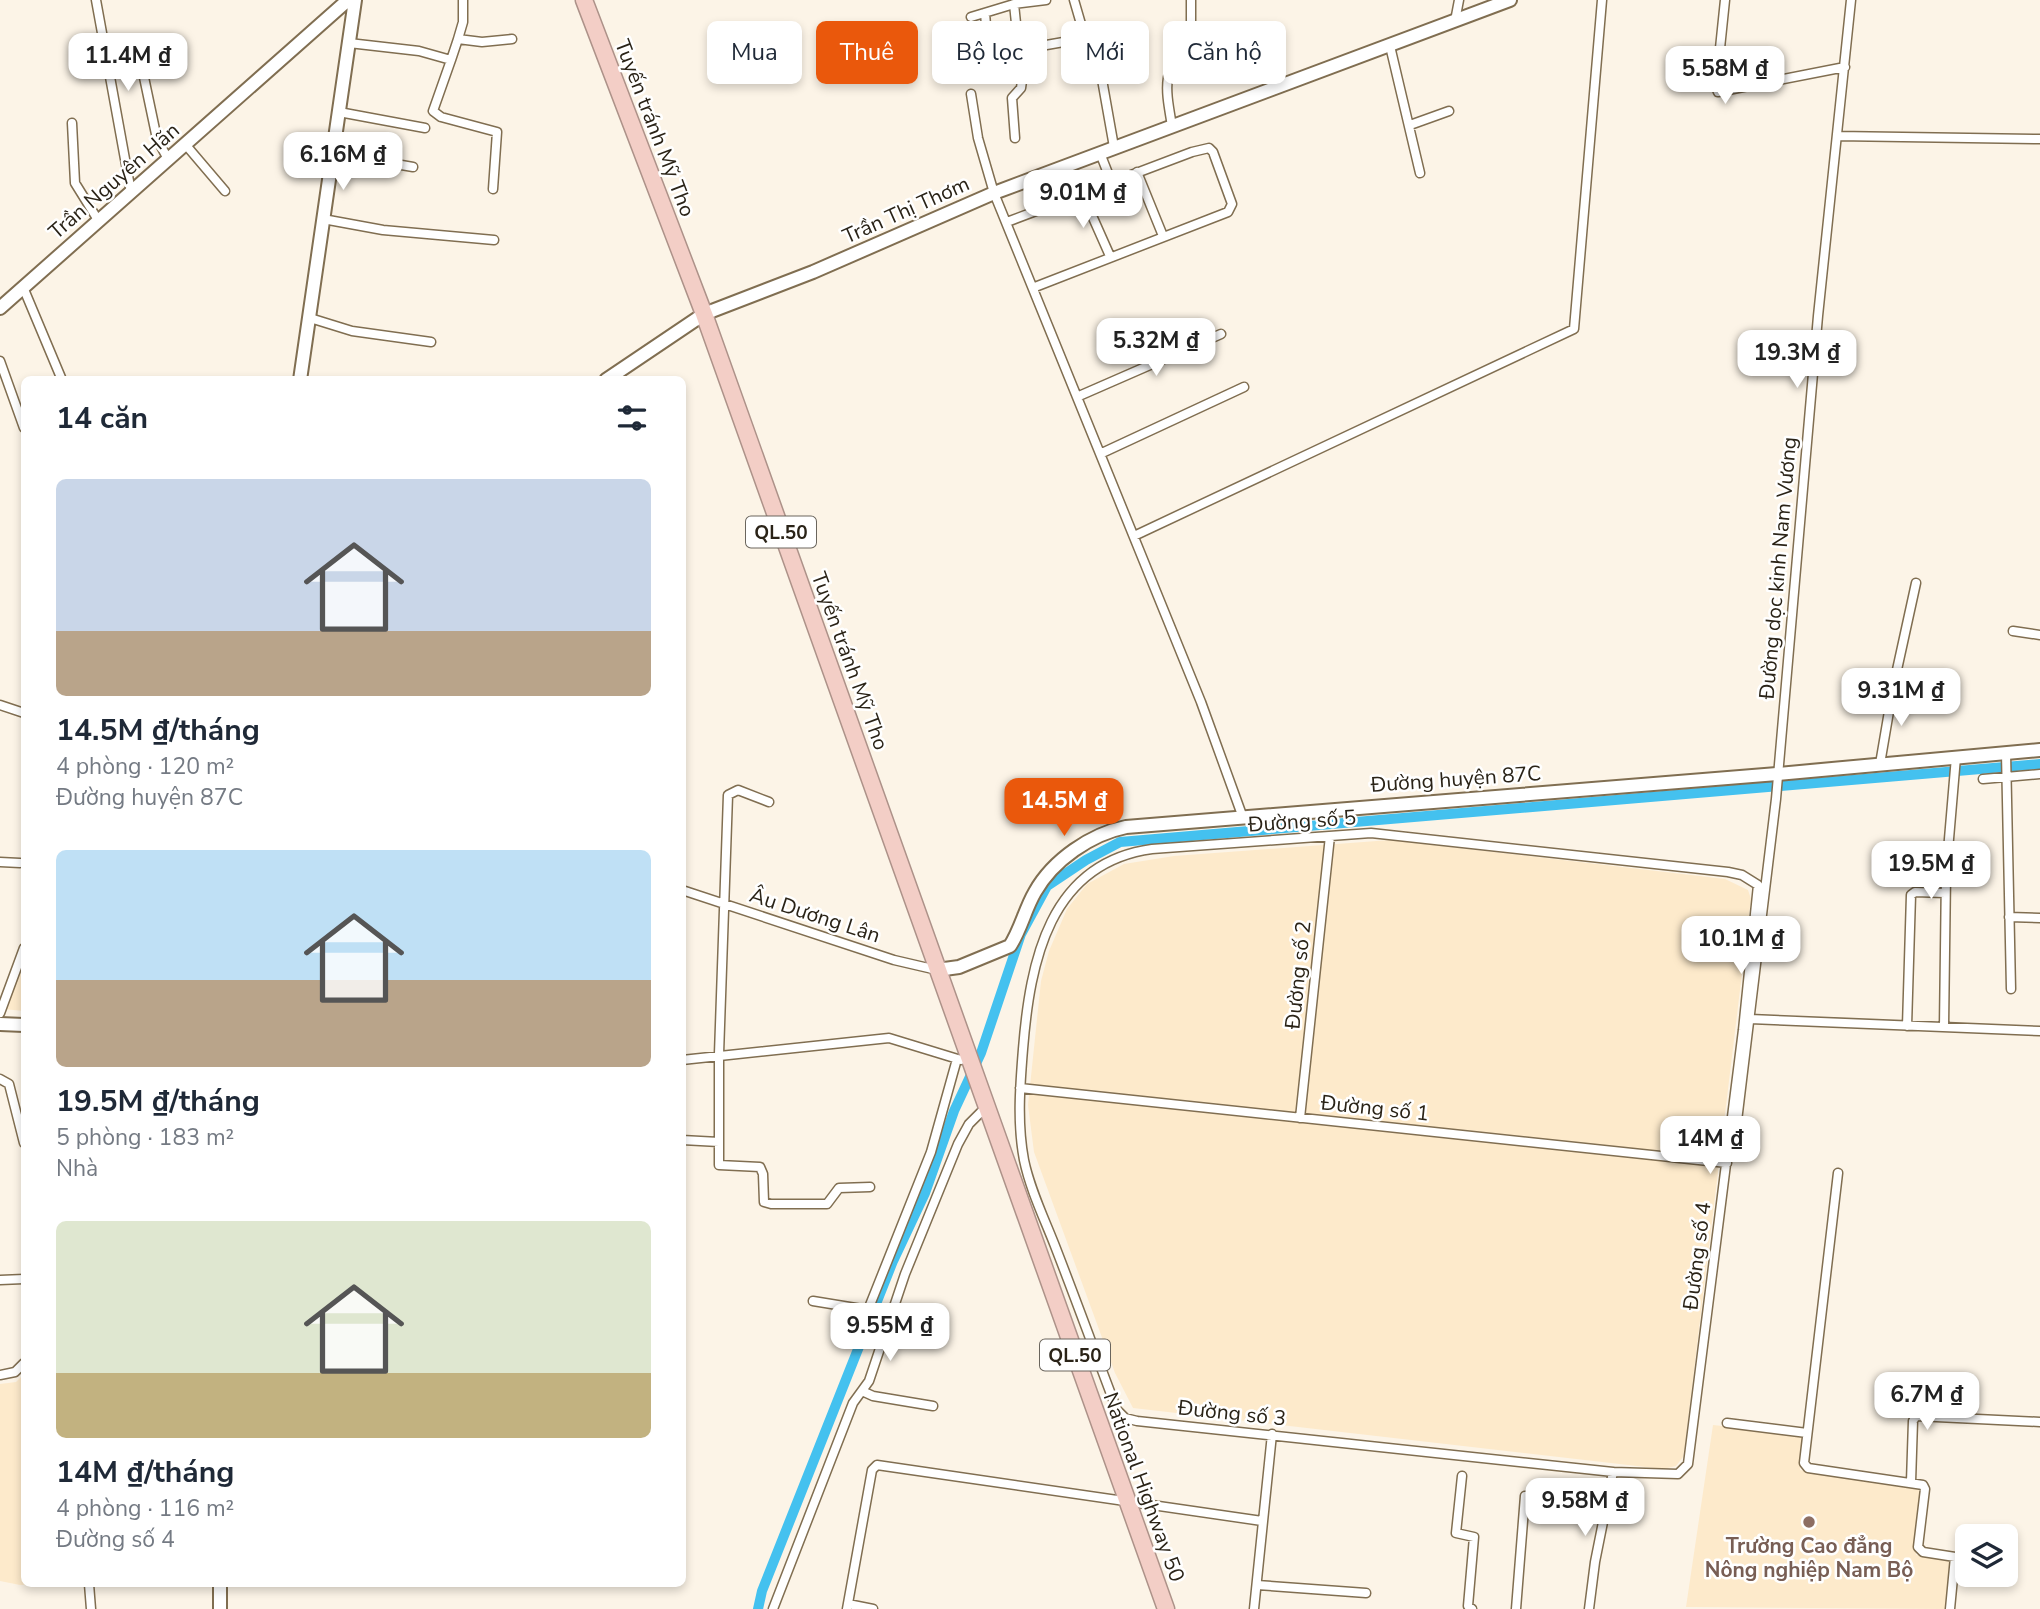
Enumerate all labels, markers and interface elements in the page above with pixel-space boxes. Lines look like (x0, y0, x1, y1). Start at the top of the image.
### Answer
chip: Mua (707, 21, 802, 84)
chip: Thuê (816, 21, 918, 84)
chip: Bộ lọc (932, 21, 1047, 84)
chip: Mới (1061, 21, 1149, 84)
chip: Căn hộ (1163, 21, 1286, 84)
pin: 11.4M ₫ (63, 34, 193, 93)
street label: Tuyến tránh Mỹ Tho (608, 35, 702, 221)
text: 11.4M ₫ (84, 40, 172, 71)
pin: 5.58M ₫ (1660, 46, 1790, 106)
text: 5.58M ₫ (1681, 53, 1769, 84)
street label: Trần Nguyên Hãn (43, 116, 185, 246)
pin: 6.16M ₫ (278, 132, 408, 192)
text: 6.16M ₫ (299, 139, 387, 170)
street label: Trần Thị Thơm (838, 170, 974, 250)
pin: 9.01M ₫ (1018, 170, 1148, 230)
text: 9.01M ₫ (1039, 177, 1127, 208)
pin: 5.32M ₫ (1091, 318, 1221, 378)
text: 5.32M ₫ (1112, 325, 1200, 356)
pin: 19.3M ₫ (1732, 330, 1862, 390)
text: 19.3M ₫ (1753, 337, 1841, 368)
text: 14 căn (56, 398, 148, 439)
icon: filters (613, 399, 651, 437)
street label: Đường dọc kinh Nam Vương (1752, 436, 1803, 701)
road number: QL.50 (746, 516, 816, 548)
icon: home (291, 524, 417, 650)
street label: Tuyến tránh Mỹ Tho (805, 568, 895, 754)
pin: 9.31M ₫ (1836, 668, 1966, 728)
text: 9.31M ₫ (1857, 675, 1945, 706)
text: 14.5M ₫/tháng (56, 710, 260, 751)
text: 4 phòng · 120 m² (56, 751, 234, 782)
street label: Đường huyện 87C (1369, 759, 1542, 799)
pin: 14.5M ₫ (999, 778, 1129, 838)
text: Đường huyện 87C (56, 782, 243, 813)
text: 14.5M ₫ (1020, 785, 1108, 816)
street label: Đường số 5 (1246, 803, 1357, 839)
pin: 19.5M ₫ (1866, 842, 1996, 901)
text: 19.5M ₫ (1887, 848, 1975, 879)
street label: Âu Dương Lân (746, 881, 884, 949)
icon: home (291, 895, 417, 1021)
pin: 10.1M ₫ (1676, 916, 1806, 976)
street label: Đường số 2 (1278, 920, 1318, 1031)
text: 10.1M ₫ (1697, 923, 1785, 954)
text: 19.5M ₫/tháng (56, 1081, 260, 1122)
street label: Đường số 1 (1319, 1088, 1430, 1128)
pin: 14M ₫ (1661, 1116, 1759, 1176)
text: 5 phòng · 183 m² (56, 1122, 234, 1153)
text: 14M ₫ (1676, 1123, 1744, 1154)
text: Nhà (56, 1153, 98, 1184)
street label: Đường số 4 (1676, 1200, 1718, 1313)
icon: home (291, 1266, 417, 1392)
pin: 9.55M ₫ (825, 1304, 955, 1363)
text: 9.55M ₫ (846, 1310, 934, 1341)
road number: QL.50 (1040, 1340, 1110, 1371)
pin: 6.7M ₫ (1870, 1372, 1984, 1432)
text: 6.7M ₫ (1890, 1379, 1964, 1410)
street label: National Highway 50 (1097, 1388, 1191, 1586)
street label: Đường số 3 (1176, 1393, 1287, 1433)
text: 14M ₫/tháng (56, 1452, 234, 1493)
pin: 9.58M ₫ (1520, 1478, 1650, 1538)
text: 9.58M ₫ (1541, 1485, 1629, 1516)
text: 4 phòng · 116 m² (56, 1493, 234, 1524)
marker: Trường Cao đẳng Nông nghiệp Nam Bộ (1801, 1514, 1817, 1530)
text: Đường số 4 (56, 1524, 175, 1555)
map controls (1955, 1524, 2018, 1587)
button: layers (1955, 1524, 2018, 1587)
place label: Trường Cao đẳng Nông nghiệp Nam Bộ (1705, 1532, 1913, 1584)

